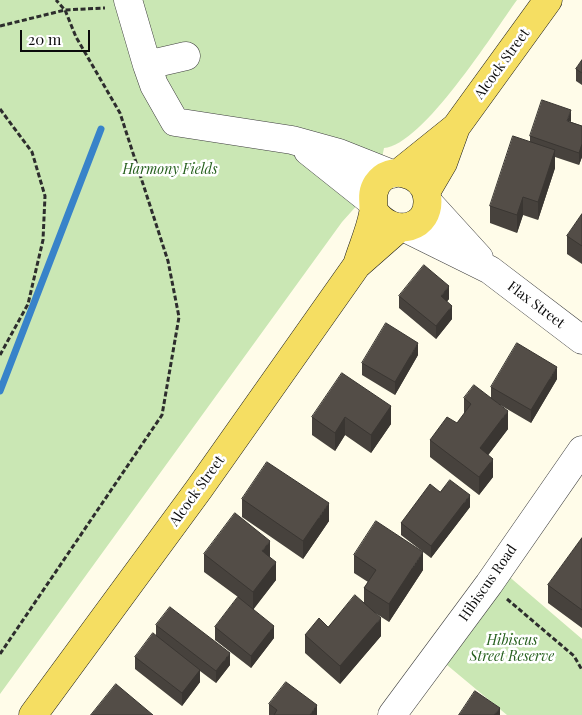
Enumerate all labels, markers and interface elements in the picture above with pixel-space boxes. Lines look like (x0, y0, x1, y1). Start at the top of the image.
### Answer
scale bar (22, 20, 92, 52)
street label: Alcock Street (471, 26, 533, 102)
text: 20 m (28, 29, 61, 49)
park label: Harmony Fields (122, 162, 218, 178)
street label: Flax Street (504, 278, 568, 332)
street label: Alcock Street (166, 453, 228, 529)
street label: Hibiscus Road (455, 542, 521, 624)
park label: Hibiscus Street Reserve (470, 633, 554, 666)

